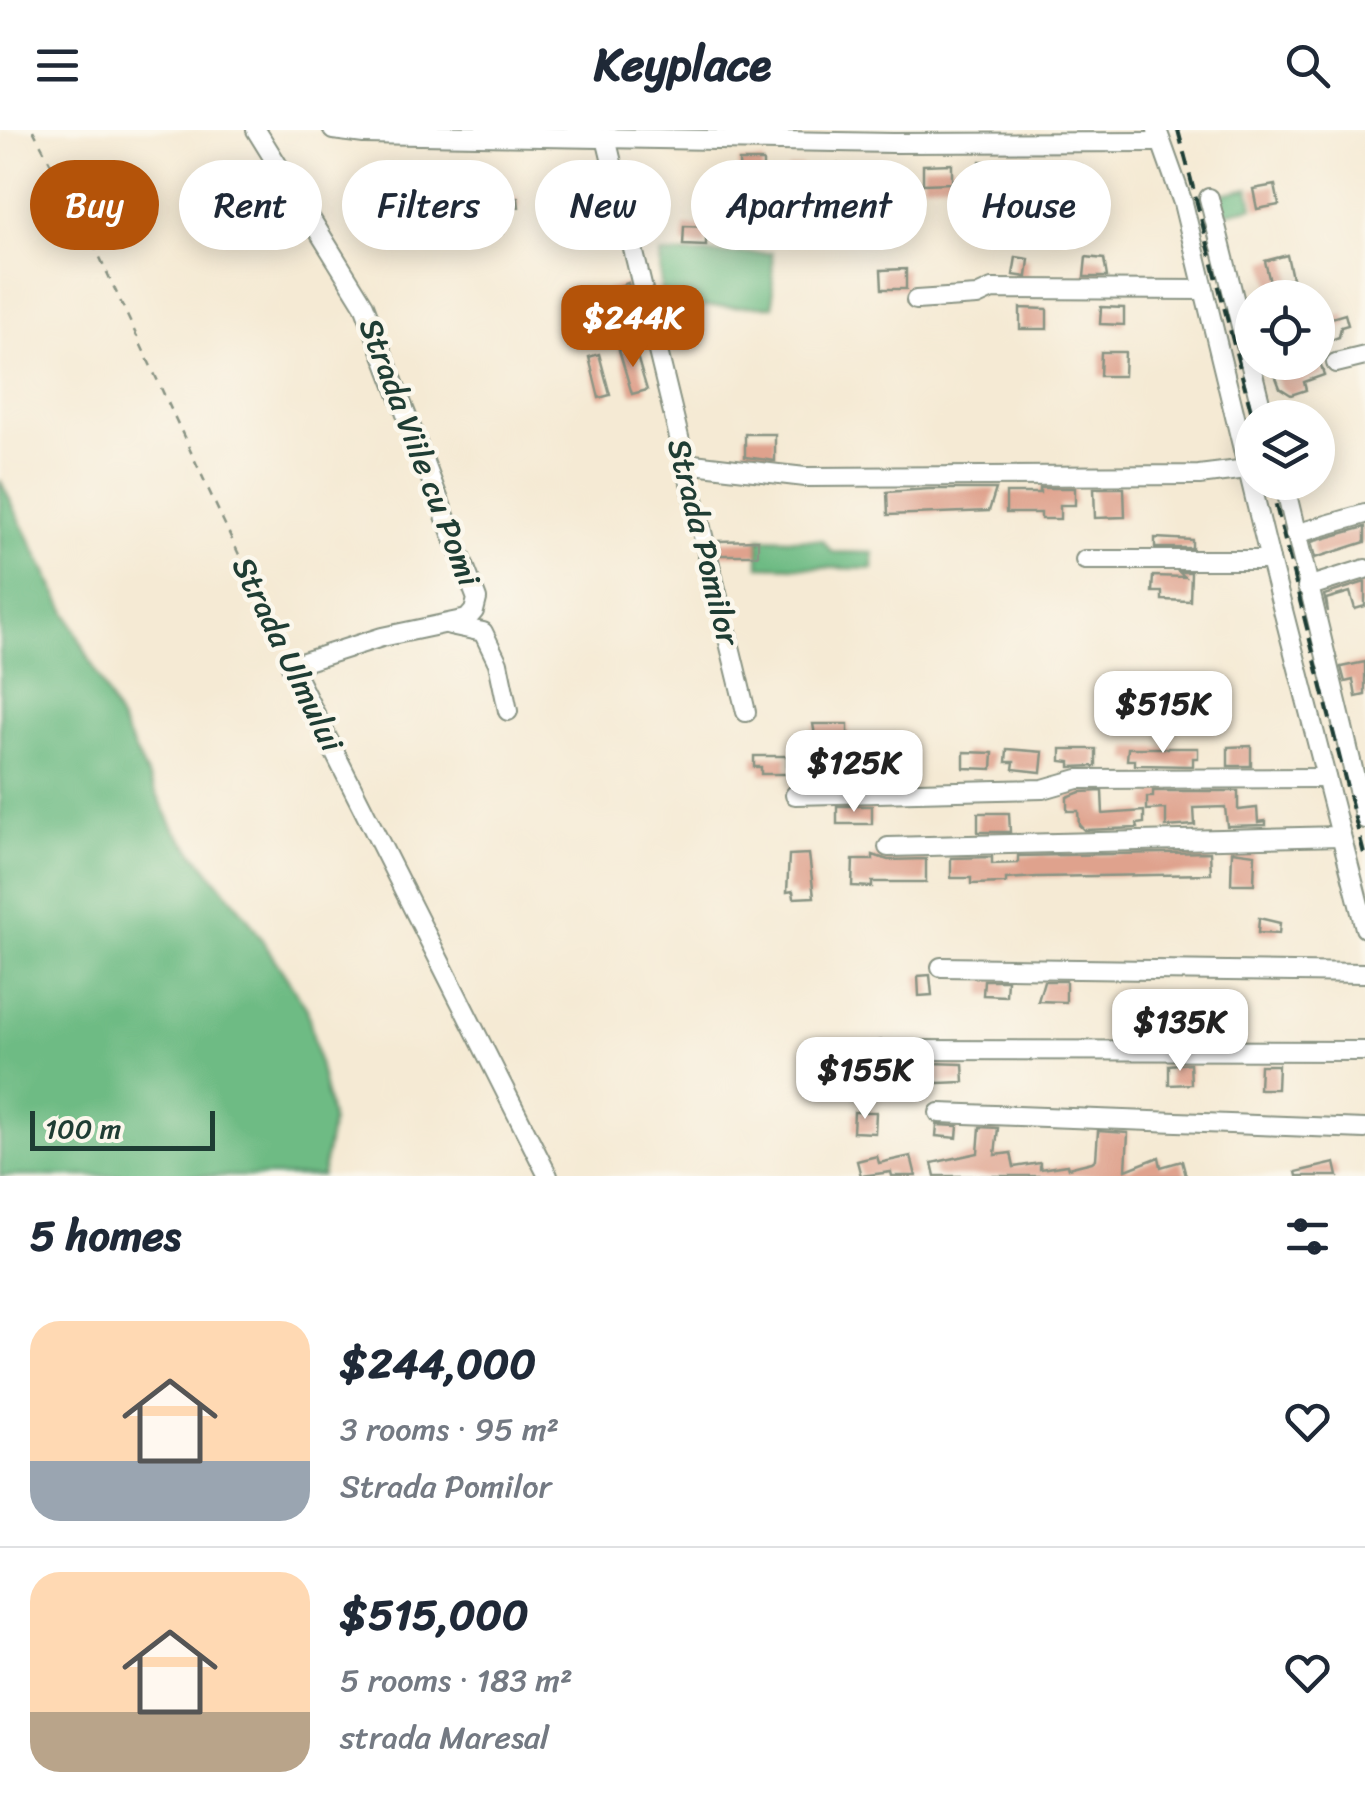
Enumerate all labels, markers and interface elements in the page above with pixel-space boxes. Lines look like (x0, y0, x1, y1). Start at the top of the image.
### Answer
text: Keyplace (594, 25, 771, 105)
icon: menu (30, 38, 85, 93)
icon: search (1280, 38, 1335, 93)
chip: Buy (30, 160, 159, 250)
chip: Rent (179, 160, 322, 250)
chip: Filters (342, 160, 515, 250)
chip: New (535, 160, 671, 250)
chip: Apartment (691, 160, 927, 250)
chip: House (947, 160, 1111, 250)
map controls (1235, 280, 1335, 500)
button: locate (1235, 280, 1335, 380)
pin: $244K (563, 285, 703, 370)
text: $244K (583, 289, 683, 346)
street label: Strada Viile cu Pomi (342, 310, 497, 596)
button: layers (1235, 400, 1335, 500)
street label: Strada Pomilor (650, 433, 757, 654)
street label: Strada Ulmului (216, 547, 360, 763)
pin: $515K (1093, 671, 1233, 756)
text: $515K (1116, 675, 1210, 732)
pin: $125K (784, 730, 924, 815)
text: $125K (808, 734, 900, 791)
pin: $135K (1110, 989, 1250, 1074)
text: $135K (1134, 993, 1226, 1050)
pin: $155K (795, 1037, 935, 1122)
text: $155K (818, 1041, 912, 1098)
text: 100 m (45, 1104, 121, 1153)
scale bar (30, 1106, 215, 1150)
text: 5 homes (30, 1199, 181, 1273)
icon: filters (1280, 1209, 1335, 1264)
text: $244,000 (340, 1327, 536, 1401)
icon: home (110, 1361, 230, 1481)
icon: heart (1280, 1394, 1335, 1449)
text: 3 rooms · 95 m² (340, 1401, 559, 1458)
text: Strada Pomilor (340, 1458, 552, 1515)
text: $515,000 (340, 1578, 529, 1652)
icon: home (110, 1612, 230, 1732)
icon: heart (1280, 1645, 1335, 1700)
text: 5 rooms · 183 m² (340, 1652, 572, 1709)
text: strada Maresal (340, 1709, 549, 1766)

